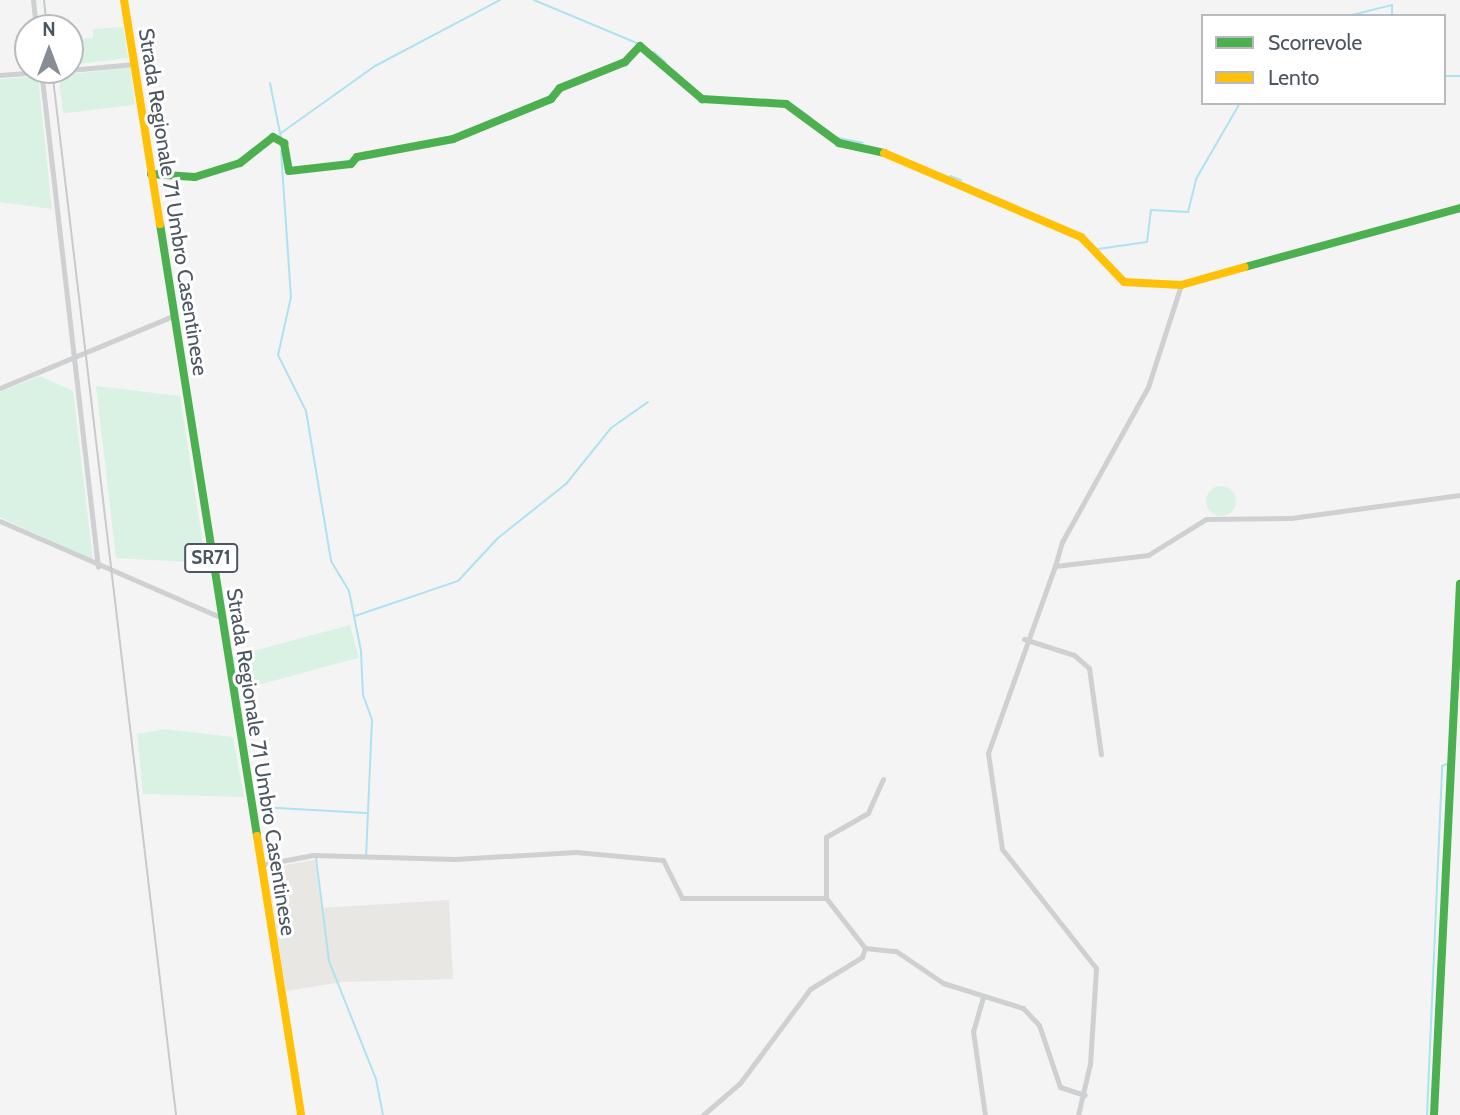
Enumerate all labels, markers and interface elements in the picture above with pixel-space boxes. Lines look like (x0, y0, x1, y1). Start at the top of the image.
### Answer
north arrow (14, 14, 84, 84)
legend (1201, 14, 1446, 105)
text: N (42, 18, 56, 41)
street label: Strada Regionale 71 Umbro Casentinese (133, 27, 213, 377)
text: Scorrevole (1268, 30, 1362, 55)
text: Lento (1268, 65, 1319, 90)
road number: SR71 (183, 542, 239, 573)
street label: Strada Regionale 71 Umbro Casentinese (221, 587, 301, 937)

